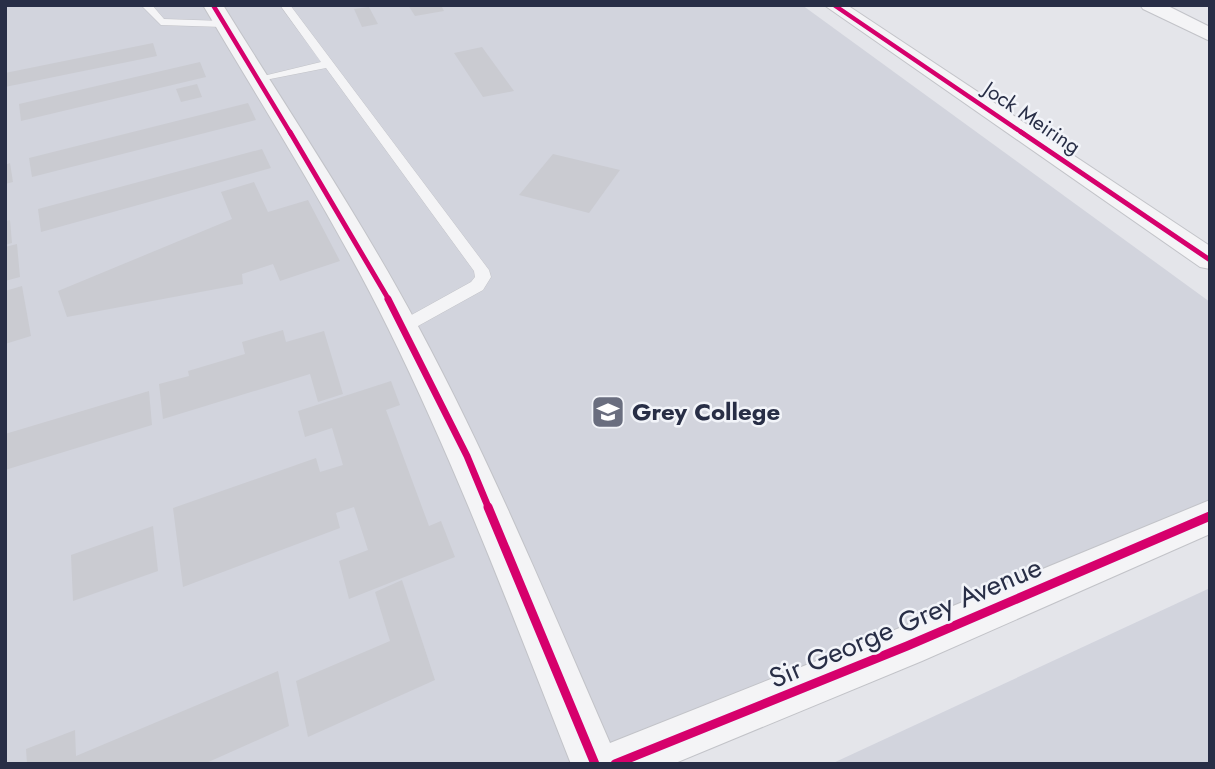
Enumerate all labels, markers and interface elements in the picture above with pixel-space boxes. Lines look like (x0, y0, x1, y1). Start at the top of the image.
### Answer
street label: Jock Meiring (975, 73, 1086, 161)
school or university icon: Grey College (589, 393, 627, 431)
place label: Grey College (632, 394, 780, 429)
street label: Sir George Grey Avenue (762, 546, 1048, 699)

